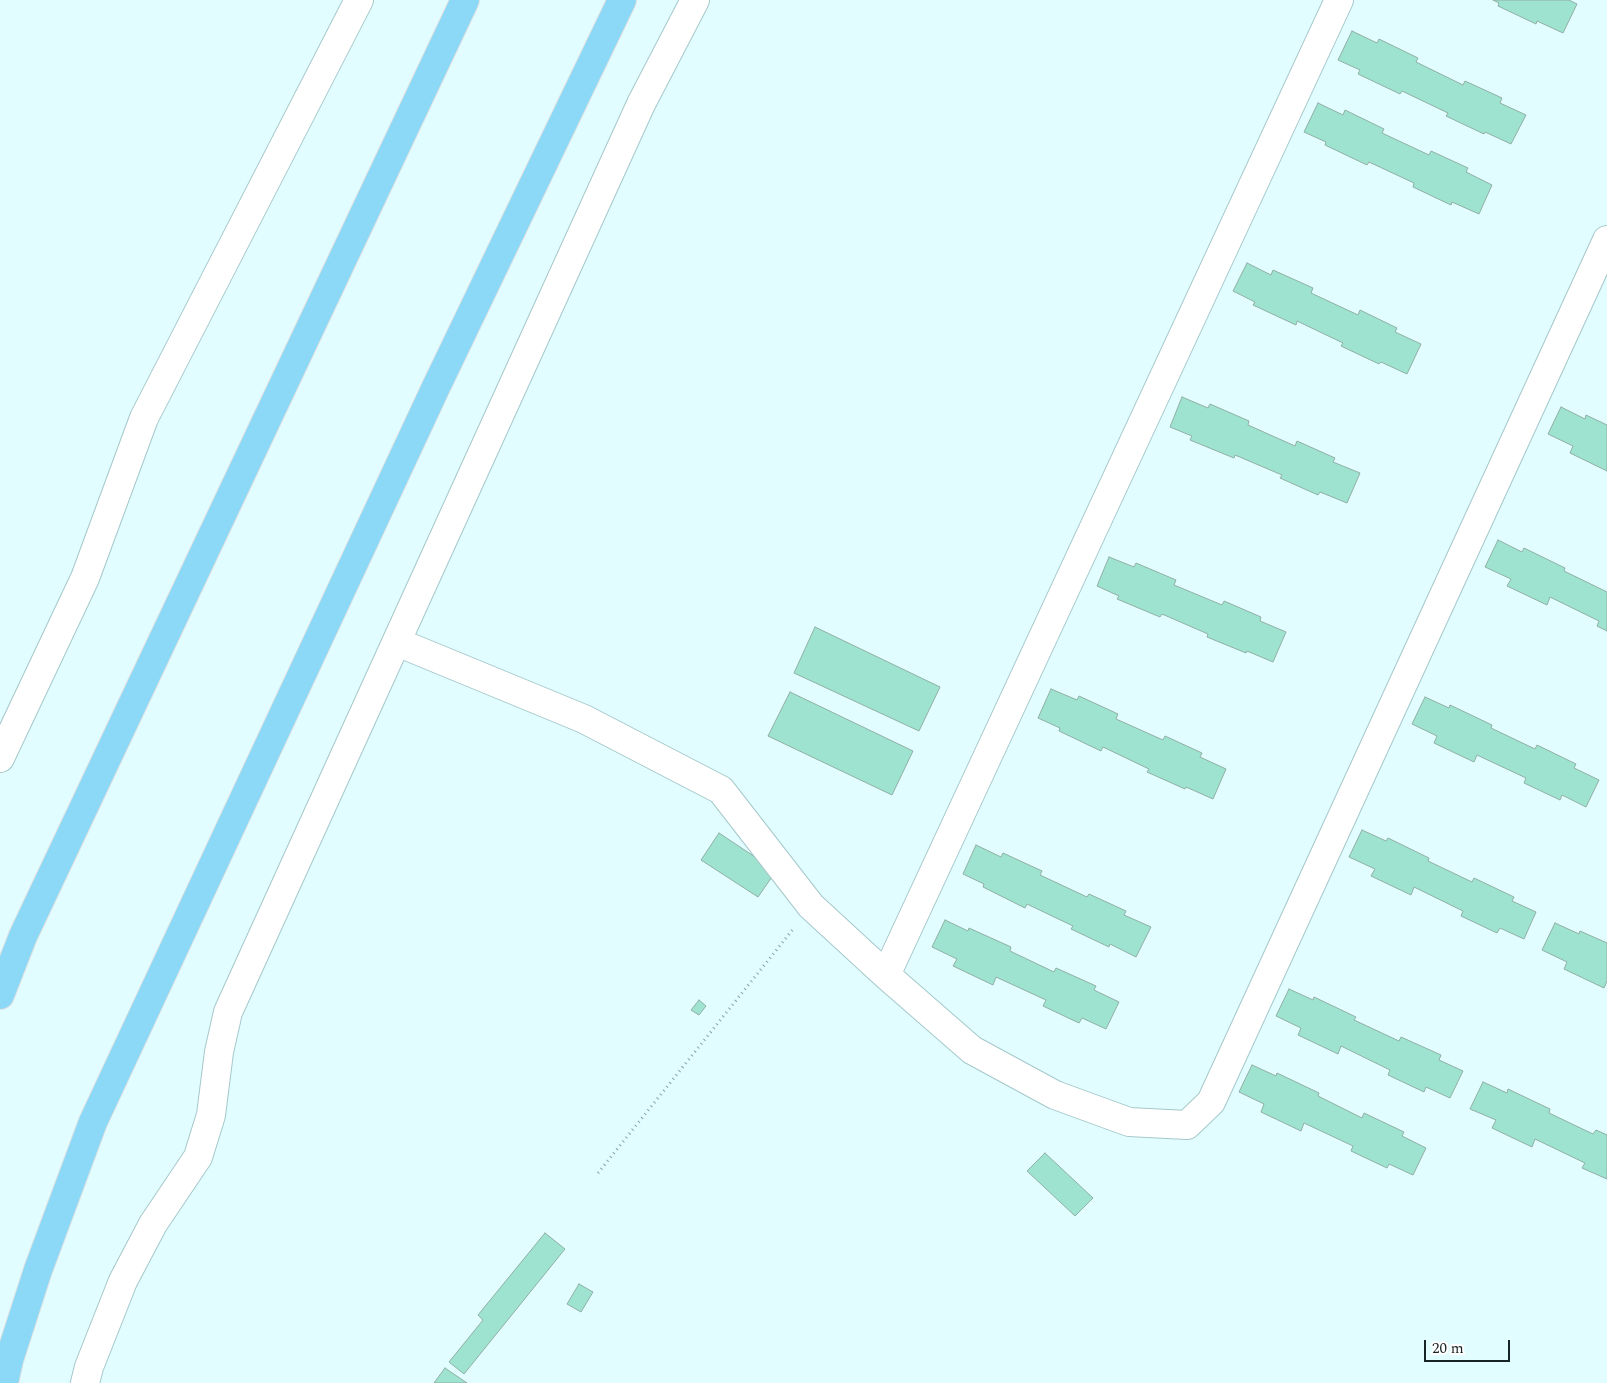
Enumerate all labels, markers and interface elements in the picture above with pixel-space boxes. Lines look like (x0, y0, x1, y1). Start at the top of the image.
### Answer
scale bar (1427, 1330, 1513, 1362)
text: 20 m (1432, 1337, 1464, 1360)

